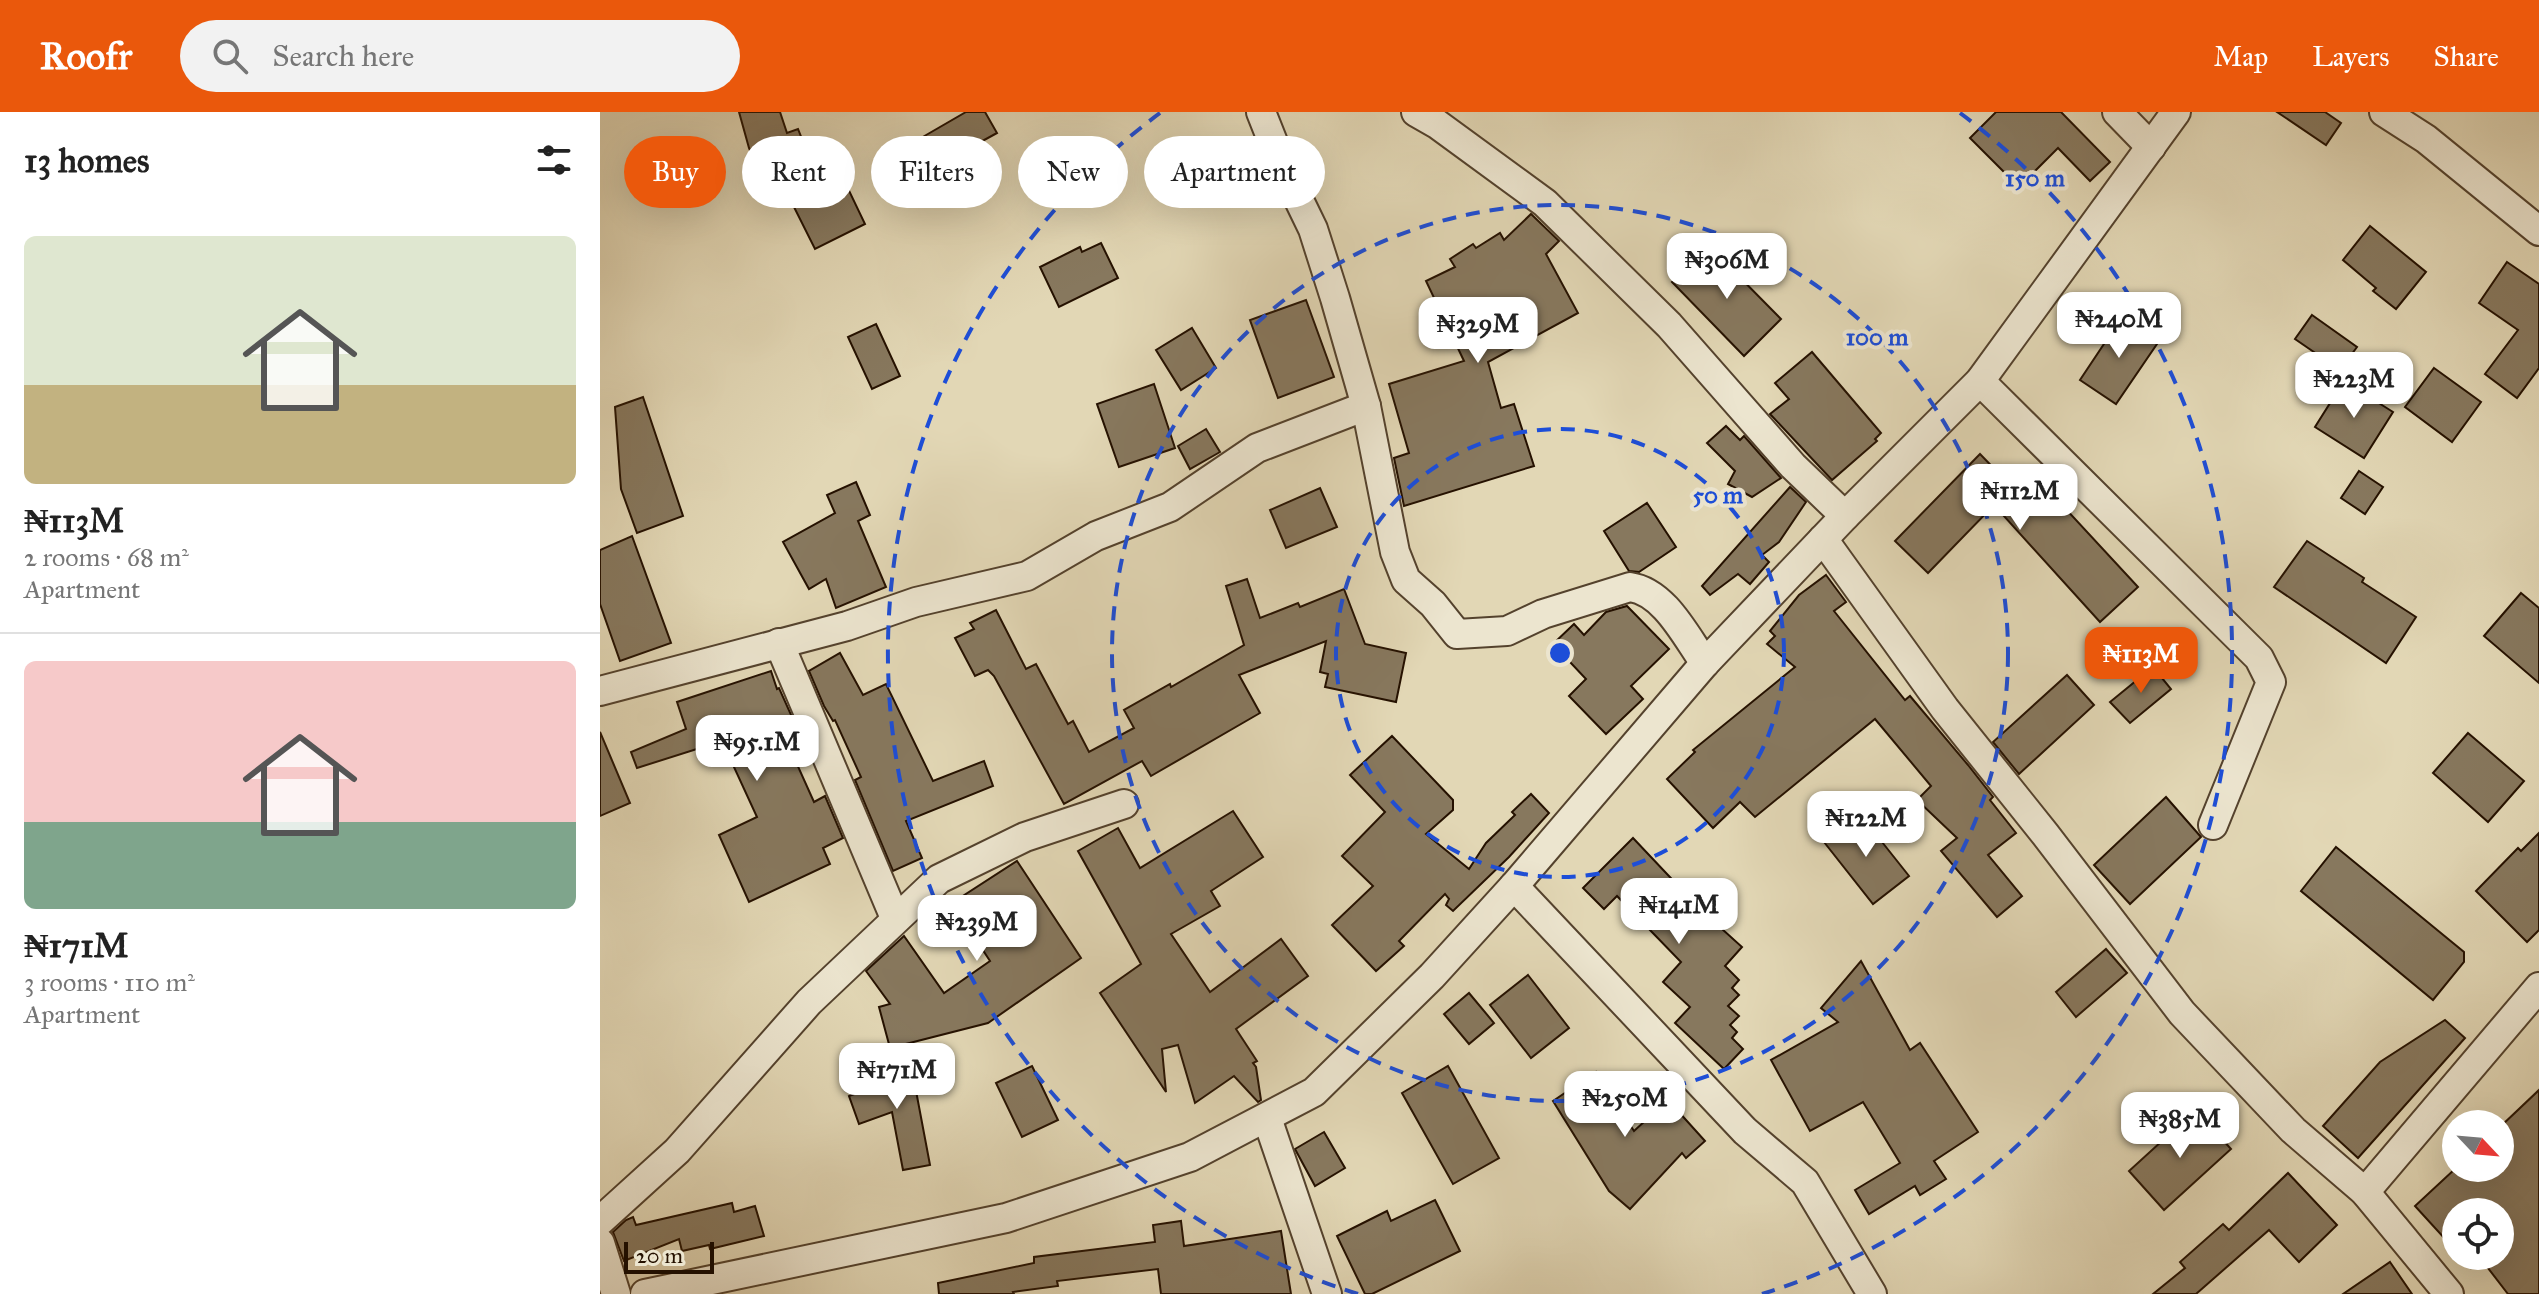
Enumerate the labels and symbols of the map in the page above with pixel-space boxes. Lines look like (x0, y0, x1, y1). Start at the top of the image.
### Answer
text: 150 m (2005, 163, 2066, 193)
pin: ₦306M (1671, 233, 1783, 301)
pin: ₦240M (2063, 292, 2175, 360)
pin: ₦329M (1422, 297, 1534, 365)
text: 100 m (1846, 322, 1909, 352)
pin: ₦223M (2298, 352, 2410, 420)
pin: ₦112M (1964, 464, 2076, 532)
text: 50 m (1693, 480, 1744, 510)
pin: ₦113M (2085, 627, 2197, 695)
centre of rings (1546, 639, 1574, 667)
pin: ₦95.1M (692, 715, 822, 783)
pin: ₦122M (1810, 791, 1922, 859)
pin: ₦141M (1623, 878, 1735, 946)
pin: ₦239M (921, 895, 1033, 963)
pin: ₦171M (841, 1043, 953, 1111)
pin: ₦250M (1569, 1071, 1681, 1139)
pin: ₦385M (2124, 1092, 2236, 1160)
north arrow (2442, 1110, 2514, 1182)
scale bar (624, 1238, 714, 1274)

